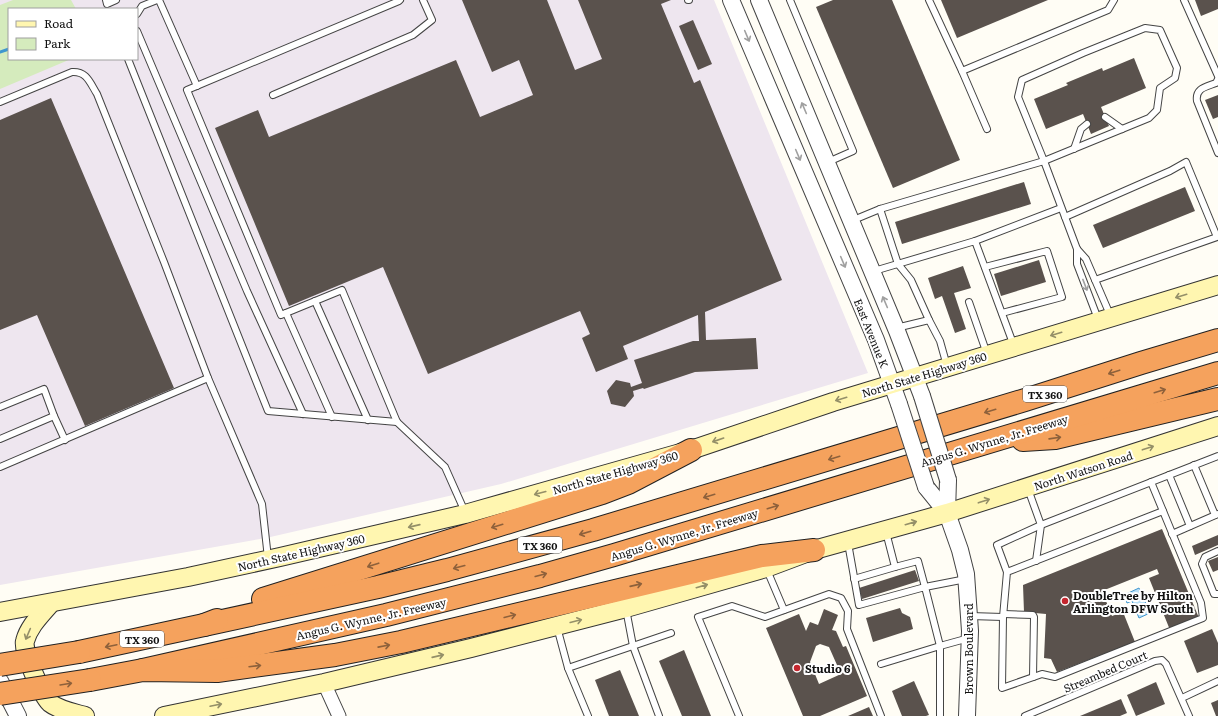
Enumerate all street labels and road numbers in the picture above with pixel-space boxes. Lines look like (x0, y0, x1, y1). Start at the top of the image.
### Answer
street label: East Avenue K (851, 296, 893, 371)
street label: North State Highway 360 (859, 347, 989, 401)
road number: TX 360 (1023, 386, 1067, 402)
street label: Angus G. Wynne, Jr. Freeway (918, 410, 1070, 470)
street label: North State Highway 360 (550, 446, 680, 498)
street label: North Watson Road (1031, 446, 1135, 494)
street label: Angus G. Wynne, Jr. Freeway (608, 504, 760, 564)
street label: North State Highway 360 (236, 530, 366, 574)
road number: TX 360 (518, 537, 562, 553)
street label: Angus G. Wynne, Jr. Freeway (294, 593, 448, 643)
street label: Brown Boulevard (960, 603, 976, 695)
road number: TX 360 (120, 631, 164, 647)
street label: Streambed Court (1061, 646, 1150, 696)

